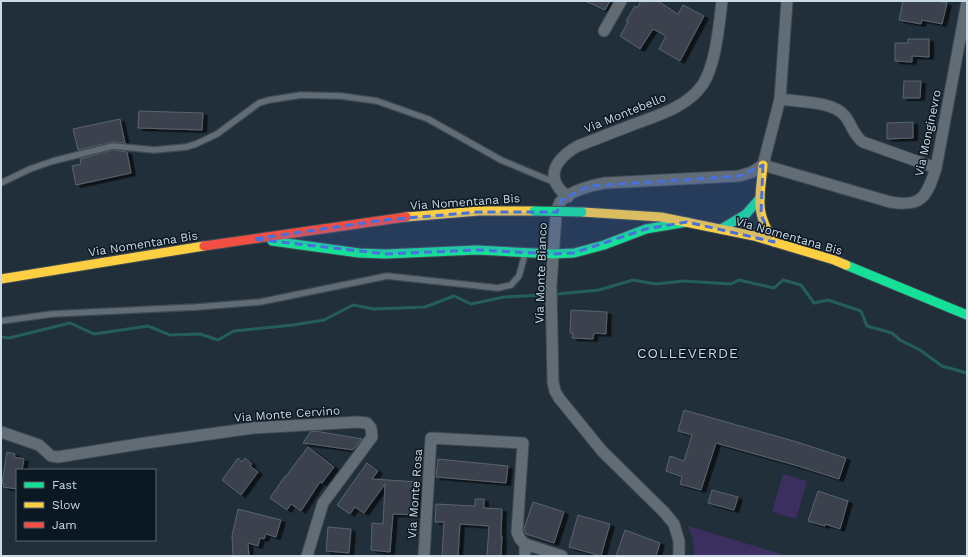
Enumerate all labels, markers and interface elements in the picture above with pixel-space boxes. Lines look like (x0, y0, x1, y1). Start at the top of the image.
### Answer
street label: Via Monginevro (912, 88, 944, 178)
street label: Via Montebello (582, 90, 668, 136)
street label: Via Nomentana Bis (409, 191, 521, 213)
street label: Via Nomentana Bis (734, 214, 844, 258)
street label: Via Monte Bianco (532, 222, 550, 324)
street label: Via Nomentana Bis (87, 228, 199, 260)
district label: COLLEVERDE (637, 345, 739, 361)
street label: Via Monte Cervino (233, 403, 341, 425)
street label: Via Monte Rosa (405, 448, 425, 540)
legend (16, 469, 156, 541)
text: Fast (52, 478, 77, 492)
text: Slow (52, 498, 80, 512)
text: Jam (52, 518, 77, 532)

